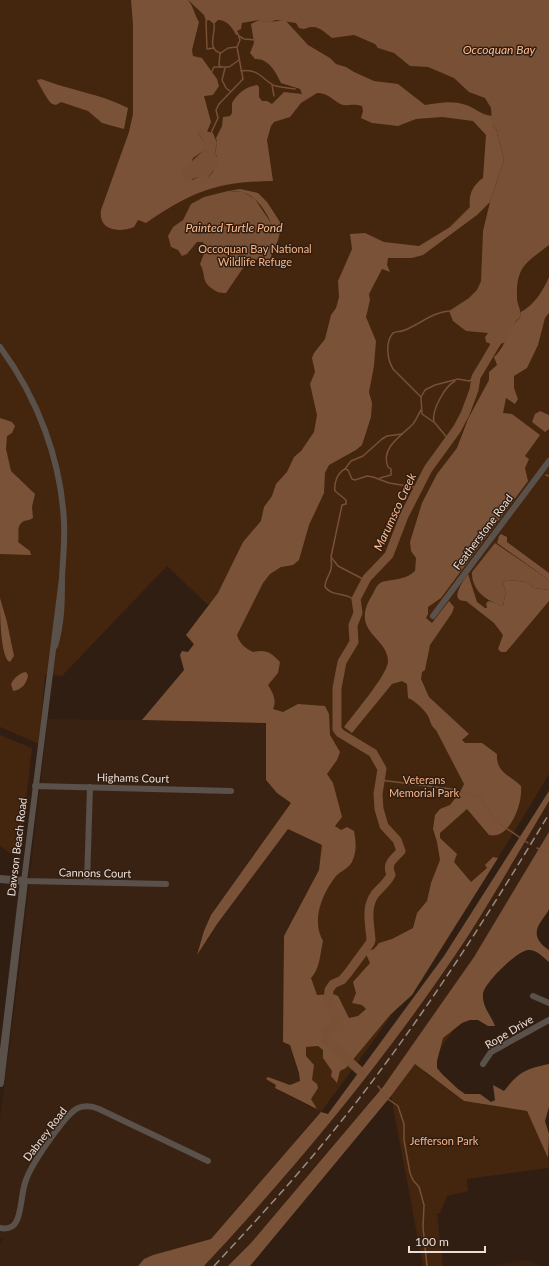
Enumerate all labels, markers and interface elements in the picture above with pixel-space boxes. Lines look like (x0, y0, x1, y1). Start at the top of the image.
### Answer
water label: Occoquan Bay (463, 42, 536, 57)
water label: Painted Turtle Pond (185, 220, 283, 235)
park label: Occoquan Bay National Wildlife Refuge (198, 242, 312, 268)
water label: Marumsco Creek (370, 470, 419, 553)
street label: Featherstone Road (450, 491, 515, 572)
street label: Highams Court (97, 770, 169, 785)
park label: Veterans Memorial Park (389, 773, 459, 799)
street label: Dawson Beach Road (4, 797, 29, 897)
street label: Cannons Court (59, 865, 131, 880)
street label: Rope Drive (482, 1012, 535, 1051)
street label: Dabney Road (20, 1104, 69, 1163)
park label: Jefferson Park (410, 1134, 479, 1147)
scale bar (409, 1228, 485, 1254)
text: 100 m (415, 1234, 449, 1249)

